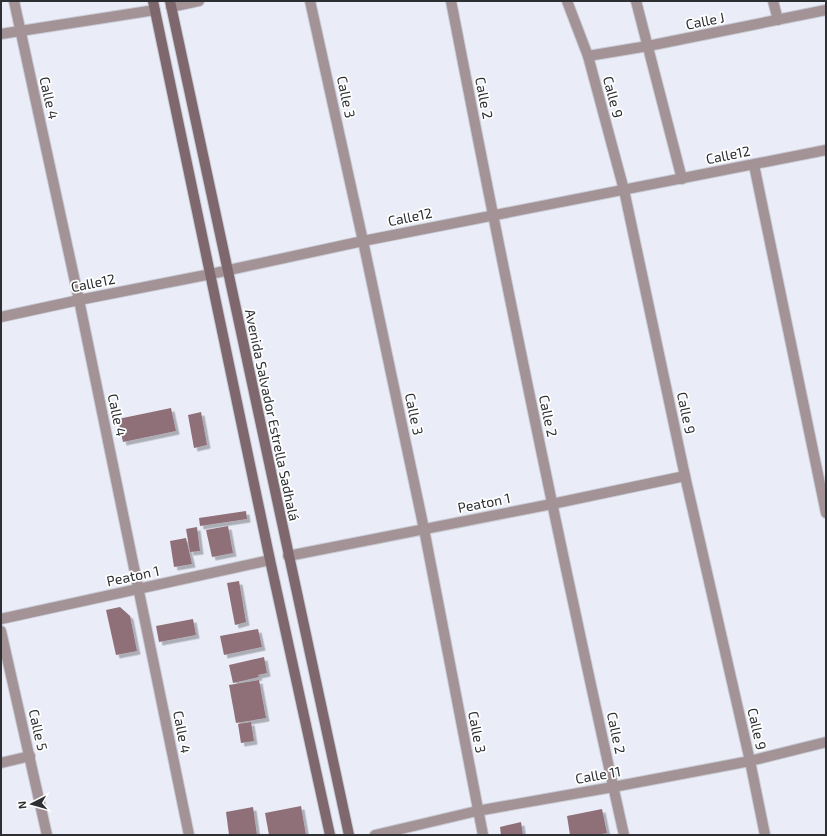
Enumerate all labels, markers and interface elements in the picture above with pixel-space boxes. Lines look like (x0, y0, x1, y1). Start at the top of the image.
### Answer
street label: Calle J (684, 8, 726, 33)
street label: Calle 3 (334, 74, 359, 119)
street label: Calle 9 (600, 74, 627, 120)
street label: Calle 4 (36, 75, 63, 121)
street label: Calle 2 (472, 75, 497, 121)
street label: Calle12 (704, 142, 752, 167)
street label: Calle12 (386, 204, 434, 229)
street label: Calle12 (69, 270, 117, 295)
street label: Avenida Salvador Estrella Sadhalá (242, 307, 303, 522)
street label: Calle 9 (674, 390, 699, 436)
street label: Calle 3 (402, 391, 427, 436)
street label: Calle 4 (105, 392, 130, 438)
street label: Calle 2 (536, 393, 561, 439)
street label: Peaton 1 (456, 489, 512, 516)
street label: Peaton 1 (105, 562, 161, 589)
street label: Calle 9 (744, 706, 771, 752)
street label: Calle 5 (25, 707, 52, 752)
street label: Calle 4 (170, 709, 195, 755)
street label: Calle 3 (465, 709, 490, 754)
street label: Calle 2 (604, 710, 629, 756)
street label: Calle 11 (574, 762, 622, 787)
north arrow (12, 784, 52, 824)
text: N (15, 800, 28, 810)

